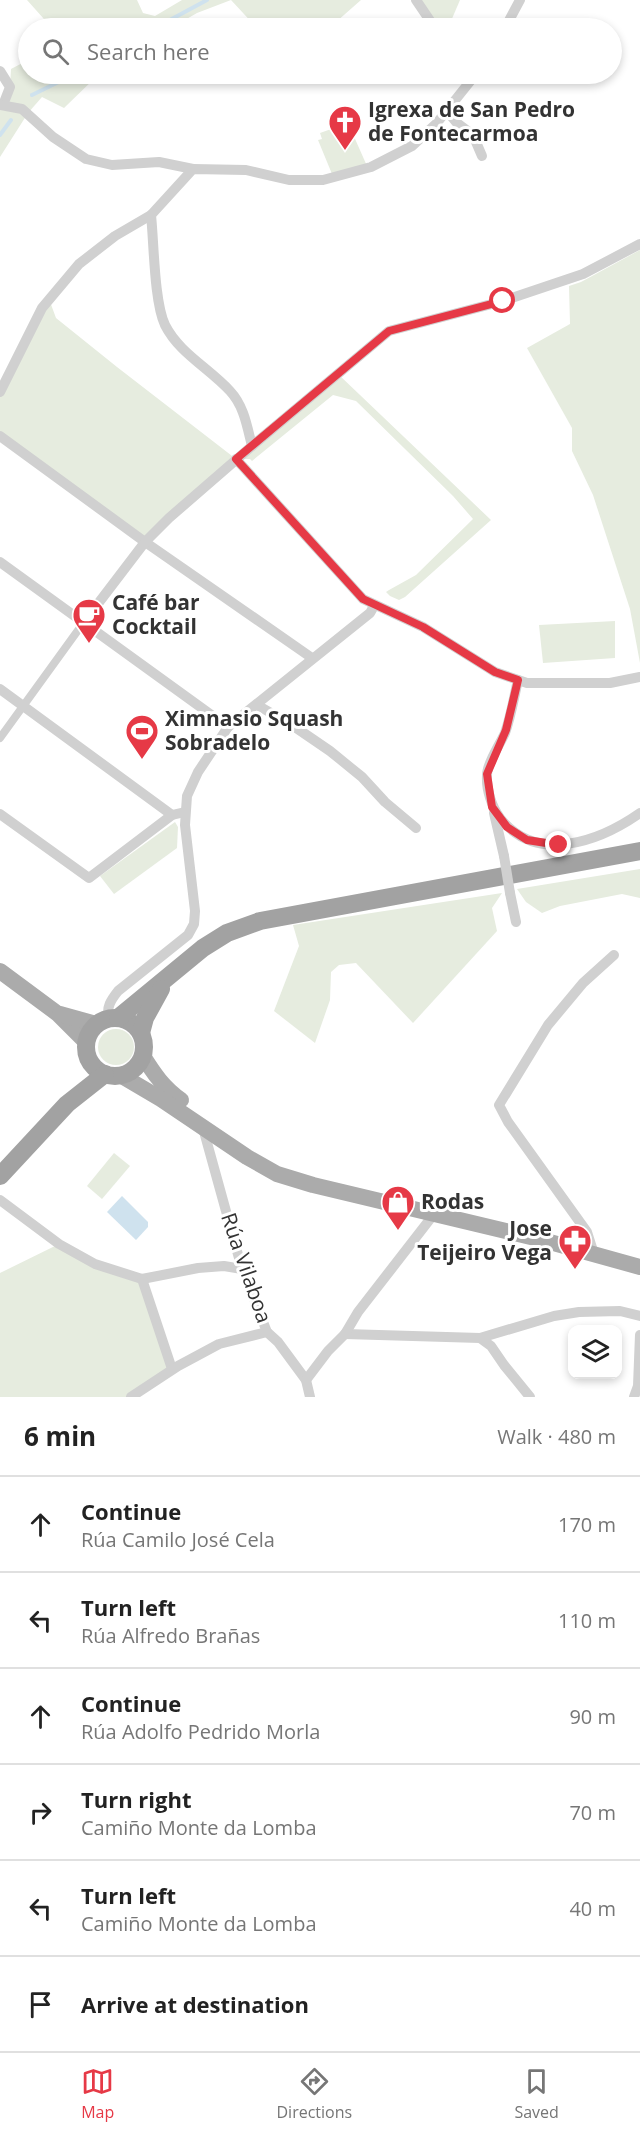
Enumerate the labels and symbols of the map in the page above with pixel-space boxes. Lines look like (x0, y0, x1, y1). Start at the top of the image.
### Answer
place label: Igrexa de San Pedro de Fontecarmoa (368, 95, 575, 147)
church icon: Igrexa de San Pedro de Fontecarmoa (327, 104, 363, 151)
route start (489, 287, 515, 313)
place label: Café bar Cocktail (112, 588, 200, 640)
cafe icon: Café bar Cocktail (71, 597, 107, 644)
place label: Ximnasio Squash Sobradelo (165, 704, 343, 756)
sports icon: Ximnasio Squash Sobradelo (124, 713, 160, 760)
route end (545, 831, 571, 857)
shop icon: Rodas (380, 1184, 416, 1231)
place label: Rodas (421, 1187, 484, 1215)
street label: Rúa Vilaboa (215, 1209, 279, 1327)
place label: Jose Teijeiro Vega (417, 1214, 552, 1266)
pharmacy icon: Jose Teijeiro Vega (557, 1223, 593, 1270)

